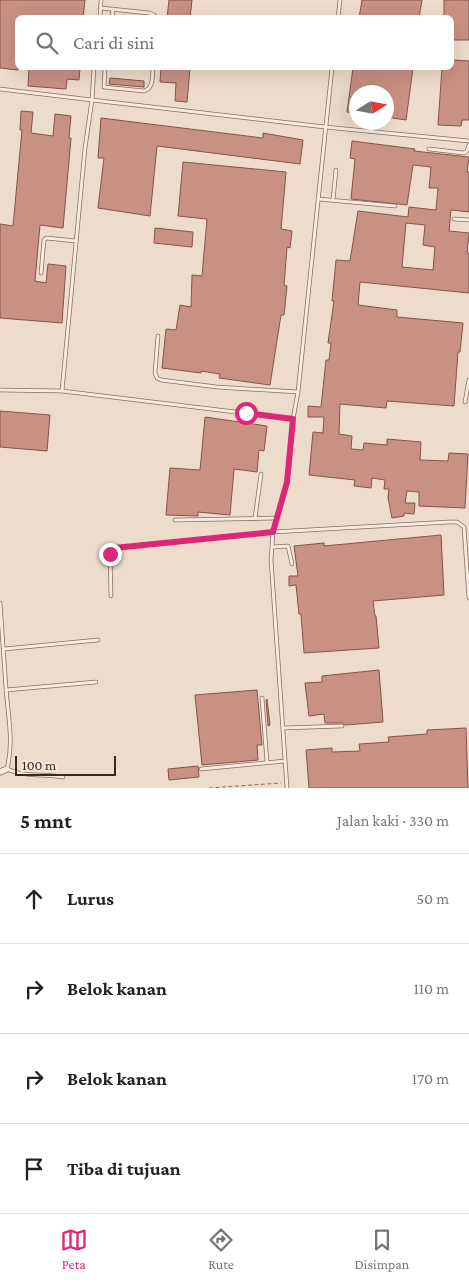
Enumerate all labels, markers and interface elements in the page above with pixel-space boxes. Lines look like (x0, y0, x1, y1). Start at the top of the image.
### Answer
search box (15, 15, 454, 70)
icon: search (33, 29, 61, 57)
text: Cari di sini (73, 32, 154, 53)
north arrow (349, 85, 394, 130)
route start (235, 402, 258, 425)
route end (99, 543, 122, 566)
scale bar (15, 753, 116, 776)
text: 100 m (22, 757, 56, 773)
text: 5 mnt (20, 809, 72, 833)
text: Jalan kaki · 330 m (337, 812, 449, 829)
icon: ahead (20, 885, 48, 913)
text: Lurus (67, 888, 114, 909)
text: 50 m (417, 890, 449, 907)
icon: right (20, 975, 48, 1003)
text: Belok kanan (67, 978, 167, 999)
text: 110 m (413, 980, 449, 997)
icon: right (20, 1065, 48, 1093)
text: Belok kanan (67, 1068, 167, 1089)
text: 170 m (412, 1070, 449, 1087)
icon: arrive (20, 1155, 48, 1183)
text: Tiba di tujuan (67, 1158, 181, 1179)
tab: Peta (60, 1226, 88, 1272)
tab: Rute (207, 1226, 235, 1272)
tab: Disimpan (355, 1226, 409, 1272)

